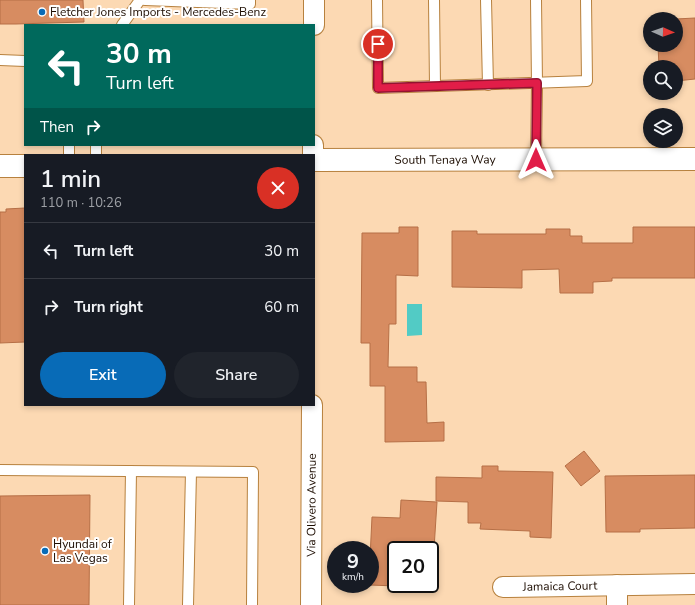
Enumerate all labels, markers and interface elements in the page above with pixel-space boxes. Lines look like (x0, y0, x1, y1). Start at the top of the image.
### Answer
place label: Fletcher Jones Imports - Mercedes-Benz (50, 4, 266, 20)
marker: Fletcher Jones Imports - Mercedes-Benz (37, 7, 47, 17)
north arrow (643, 12, 683, 52)
map controls (643, 12, 683, 148)
pin (361, 27, 395, 61)
icon: arrive (367, 33, 389, 55)
text: 30 m (106, 35, 172, 73)
icon: left (40, 40, 92, 92)
button: search (643, 60, 683, 100)
text: Turn left (106, 71, 174, 95)
button: layers (643, 108, 683, 148)
icon: right (82, 116, 104, 138)
text: Then (40, 117, 74, 137)
position arrow (515, 139, 557, 181)
street label: South Tenaya Way (394, 152, 497, 168)
text: 1 min (40, 163, 101, 195)
button: close (257, 167, 299, 209)
text: 110 m · 10:26 (40, 194, 122, 212)
icon: left (40, 240, 62, 262)
text: Turn left (74, 241, 133, 261)
text: 30 m (264, 241, 299, 261)
icon: right (40, 296, 62, 318)
text: Turn right (74, 297, 143, 317)
text: 60 m (264, 297, 299, 317)
button: Exit (40, 352, 166, 398)
button: Share (174, 352, 299, 398)
street label: Via Olivero Avenue (303, 453, 320, 558)
place label: Hyundai of Las Vegas (53, 536, 113, 566)
speed limit sign: 20 (387, 541, 439, 593)
marker: Hyundai of Las Vegas (40, 546, 50, 556)
text: 9 (347, 548, 359, 575)
text: km/h (342, 570, 364, 584)
street label: Jamaica Court (522, 578, 598, 595)

